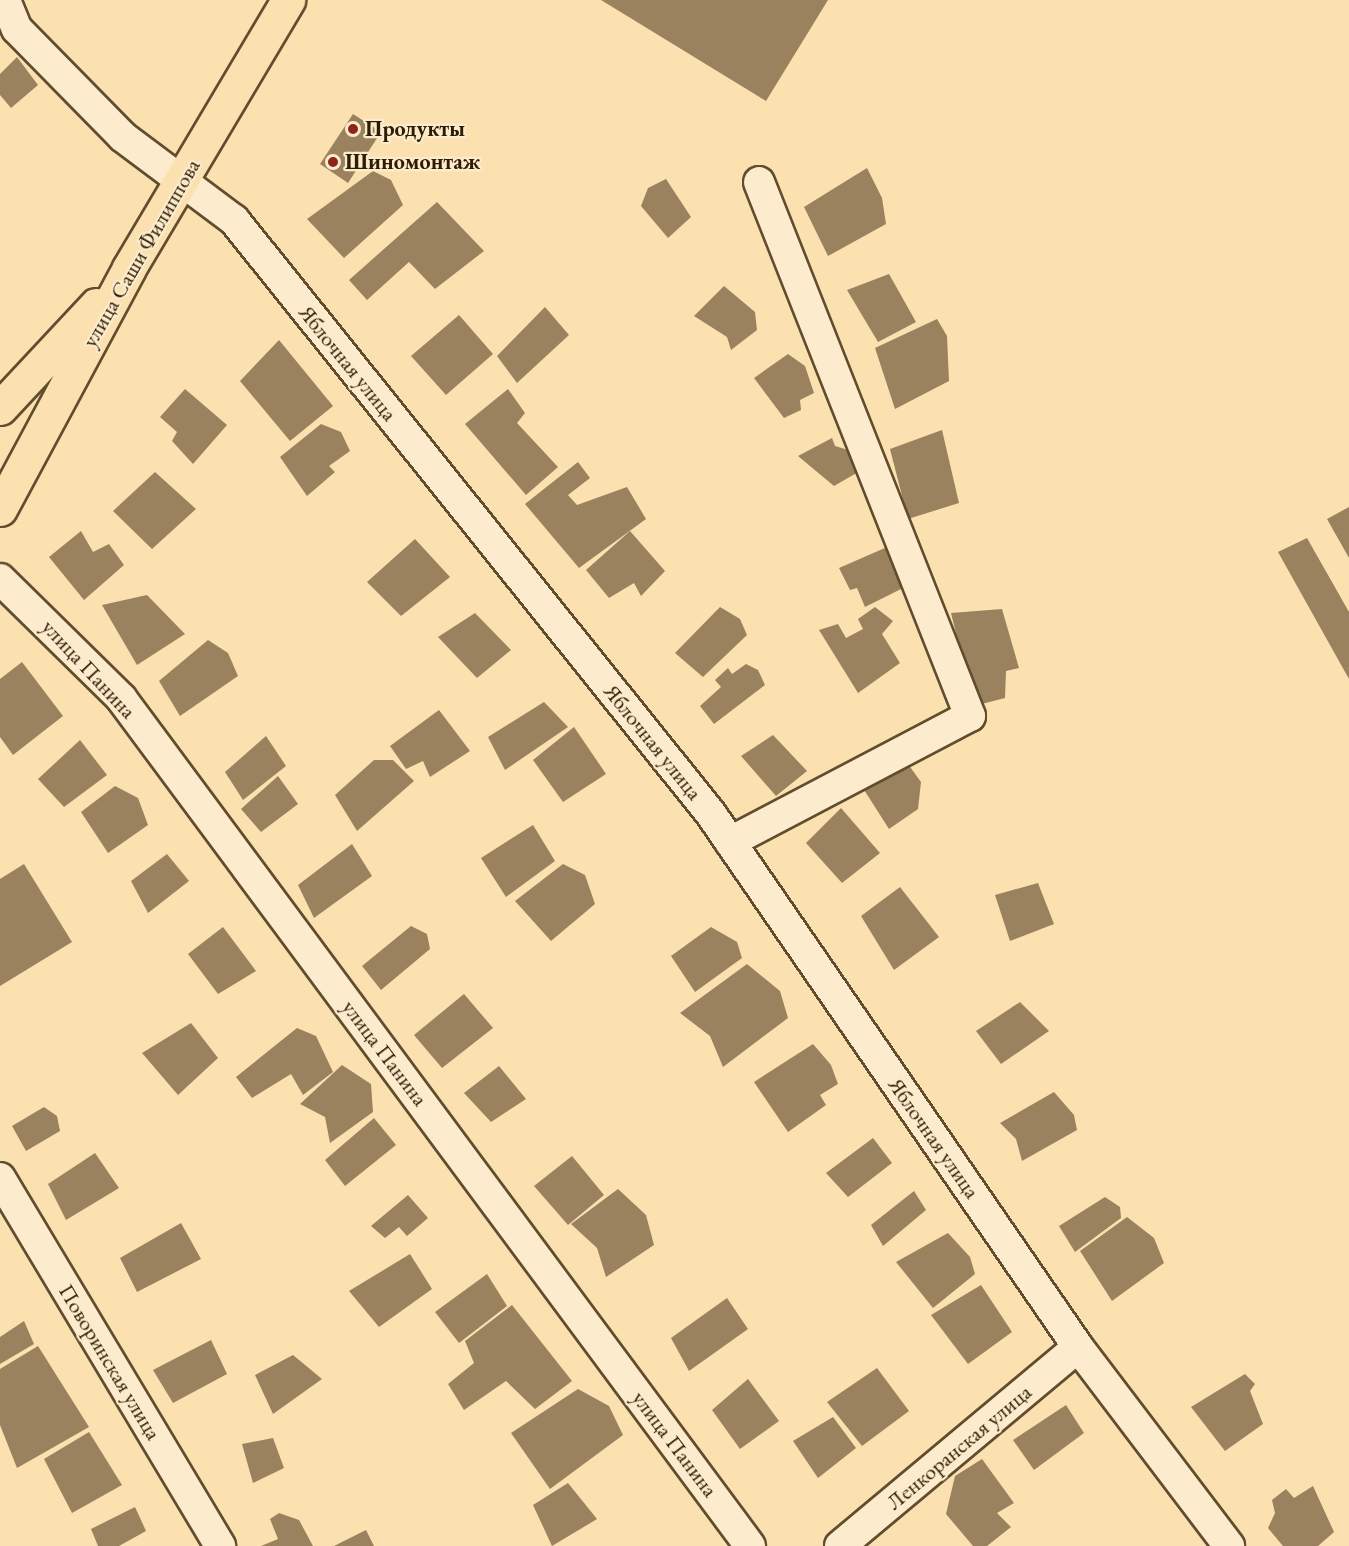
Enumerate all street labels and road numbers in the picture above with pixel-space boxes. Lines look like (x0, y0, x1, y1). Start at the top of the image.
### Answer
street label: улица Саши Филиппова (76, 154, 206, 352)
street label: Яблочная улица (293, 300, 403, 426)
street label: улица Панина (36, 614, 142, 724)
street label: Яблочная улица (598, 679, 708, 805)
street label: улица Панина (337, 995, 433, 1111)
street label: Яблочная улица (883, 1072, 985, 1204)
street label: Поворинская улица (53, 1279, 167, 1445)
street label: Ленкоранская улица (881, 1379, 1037, 1515)
street label: улица Панина (627, 1386, 723, 1502)

